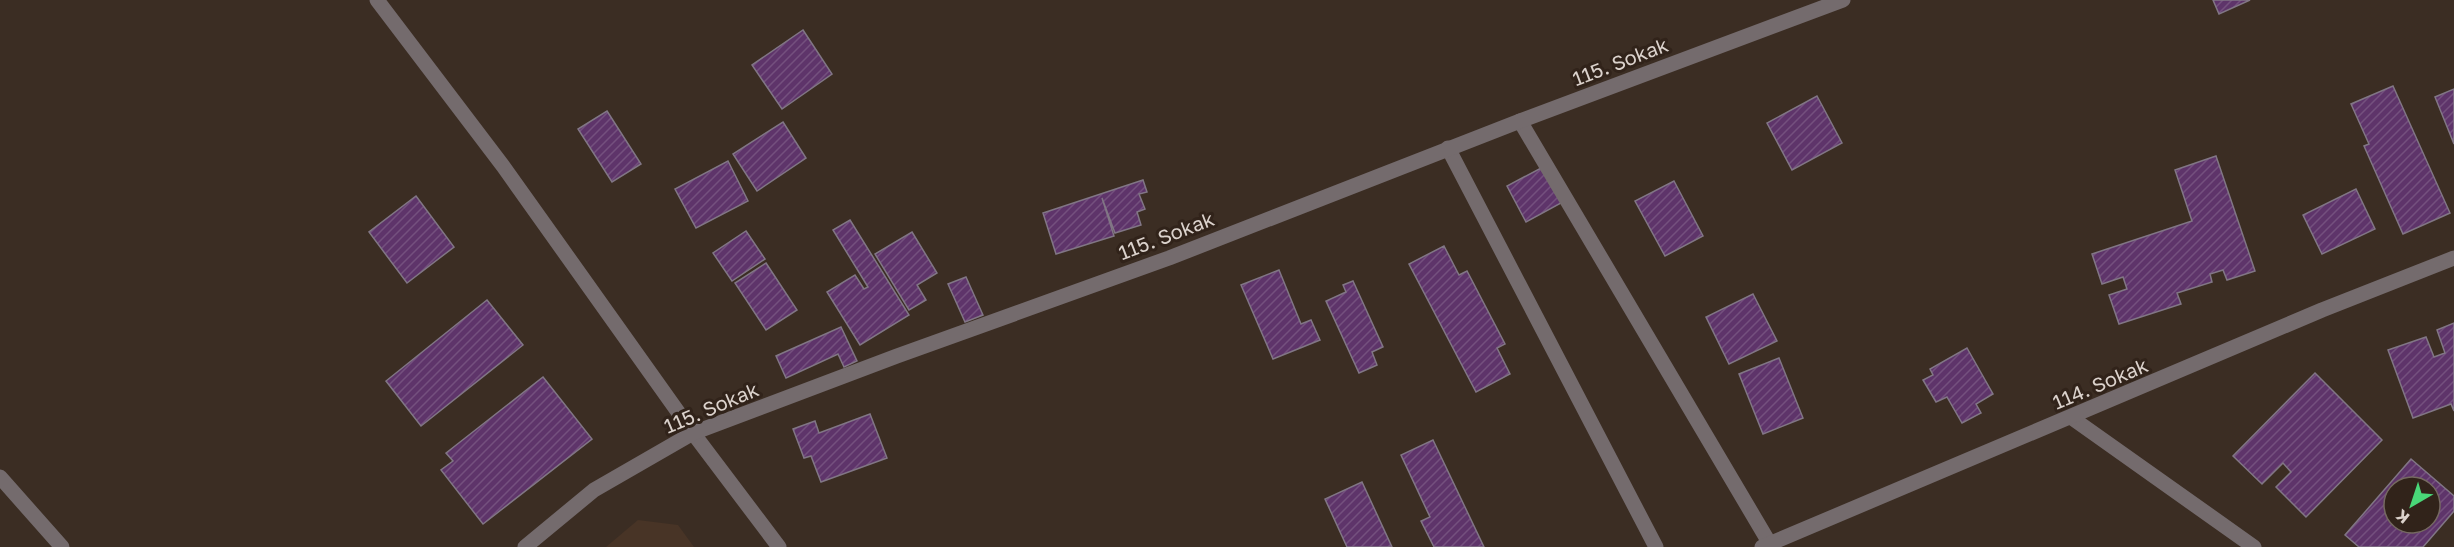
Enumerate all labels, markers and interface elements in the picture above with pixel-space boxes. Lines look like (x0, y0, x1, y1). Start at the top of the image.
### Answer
street label: 115. Sokak (1569, 32, 1671, 90)
street label: 115. Sokak (1115, 206, 1217, 264)
street label: 114. Sokak (2049, 352, 2151, 414)
street label: 115. Sokak (660, 376, 762, 438)
north arrow (2382, 475, 2442, 535)
text: K (2391, 505, 2413, 528)

